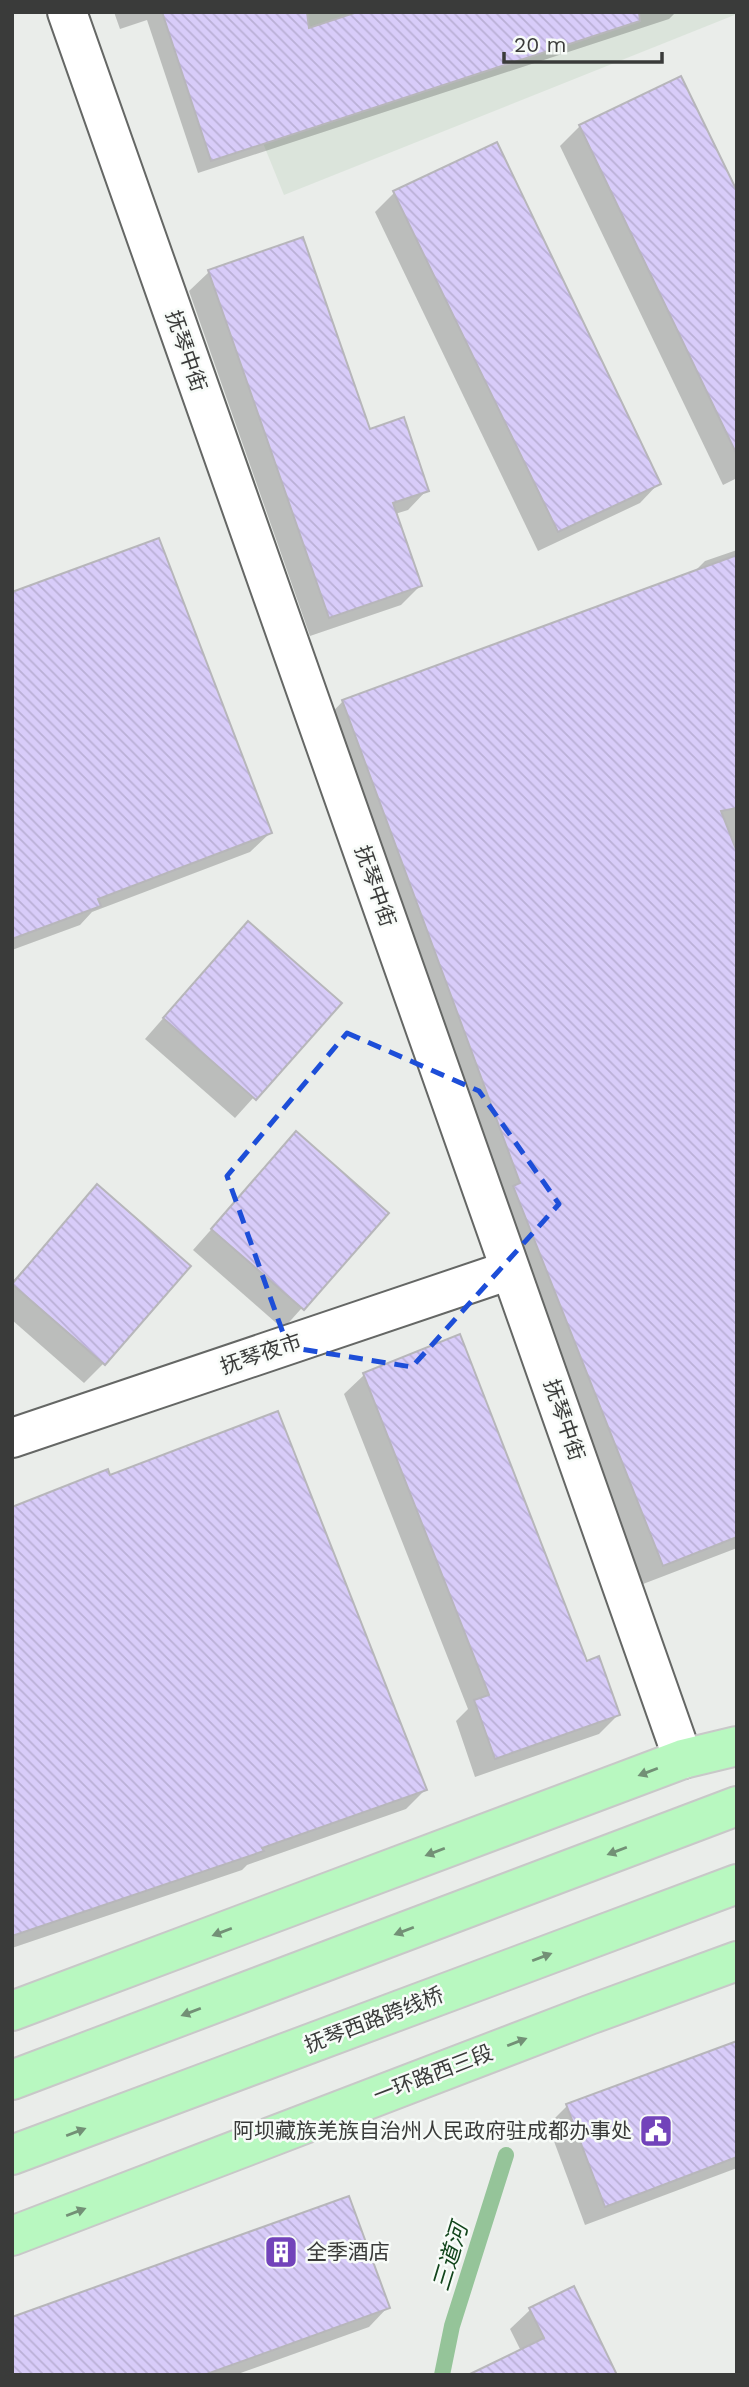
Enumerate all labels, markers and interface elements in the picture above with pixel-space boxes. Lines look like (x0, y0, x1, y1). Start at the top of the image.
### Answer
scale bar (504, 21, 662, 65)
text: 20 m (514, 32, 566, 57)
street label: 抚琴中街 (161, 307, 212, 395)
street label: 抚琴中街 (350, 842, 401, 930)
street label: 抚琴夜市 (217, 1328, 305, 1379)
street label: 抚琴中街 (539, 1376, 590, 1464)
one-way arrow (637, 1767, 658, 1778)
one-way arrow (606, 1846, 627, 1857)
one-way arrow (425, 1847, 446, 1858)
one-way arrow (393, 1926, 414, 1937)
one-way arrow (212, 1927, 233, 1938)
one-way arrow (531, 1951, 552, 1962)
street label: 抚琴西路跨线桥 (301, 1982, 447, 2058)
one-way arrow (181, 2007, 202, 2018)
one-way arrow (507, 2036, 528, 2047)
street label: 一环路西三段 (370, 2039, 496, 2108)
public building icon: 阿坝藏族羌族自治州人民政府驻成都办事处 (637, 2112, 675, 2150)
place label: 阿坝藏族羌族自治州人民政府驻成都办事处 (233, 2118, 632, 2143)
one-way arrow (66, 2126, 87, 2137)
one-way arrow (66, 2206, 87, 2217)
water label: 三道河 (427, 2216, 475, 2294)
building icon: 全季酒店 (262, 2233, 300, 2271)
place label: 全季酒店 (306, 2239, 390, 2264)

